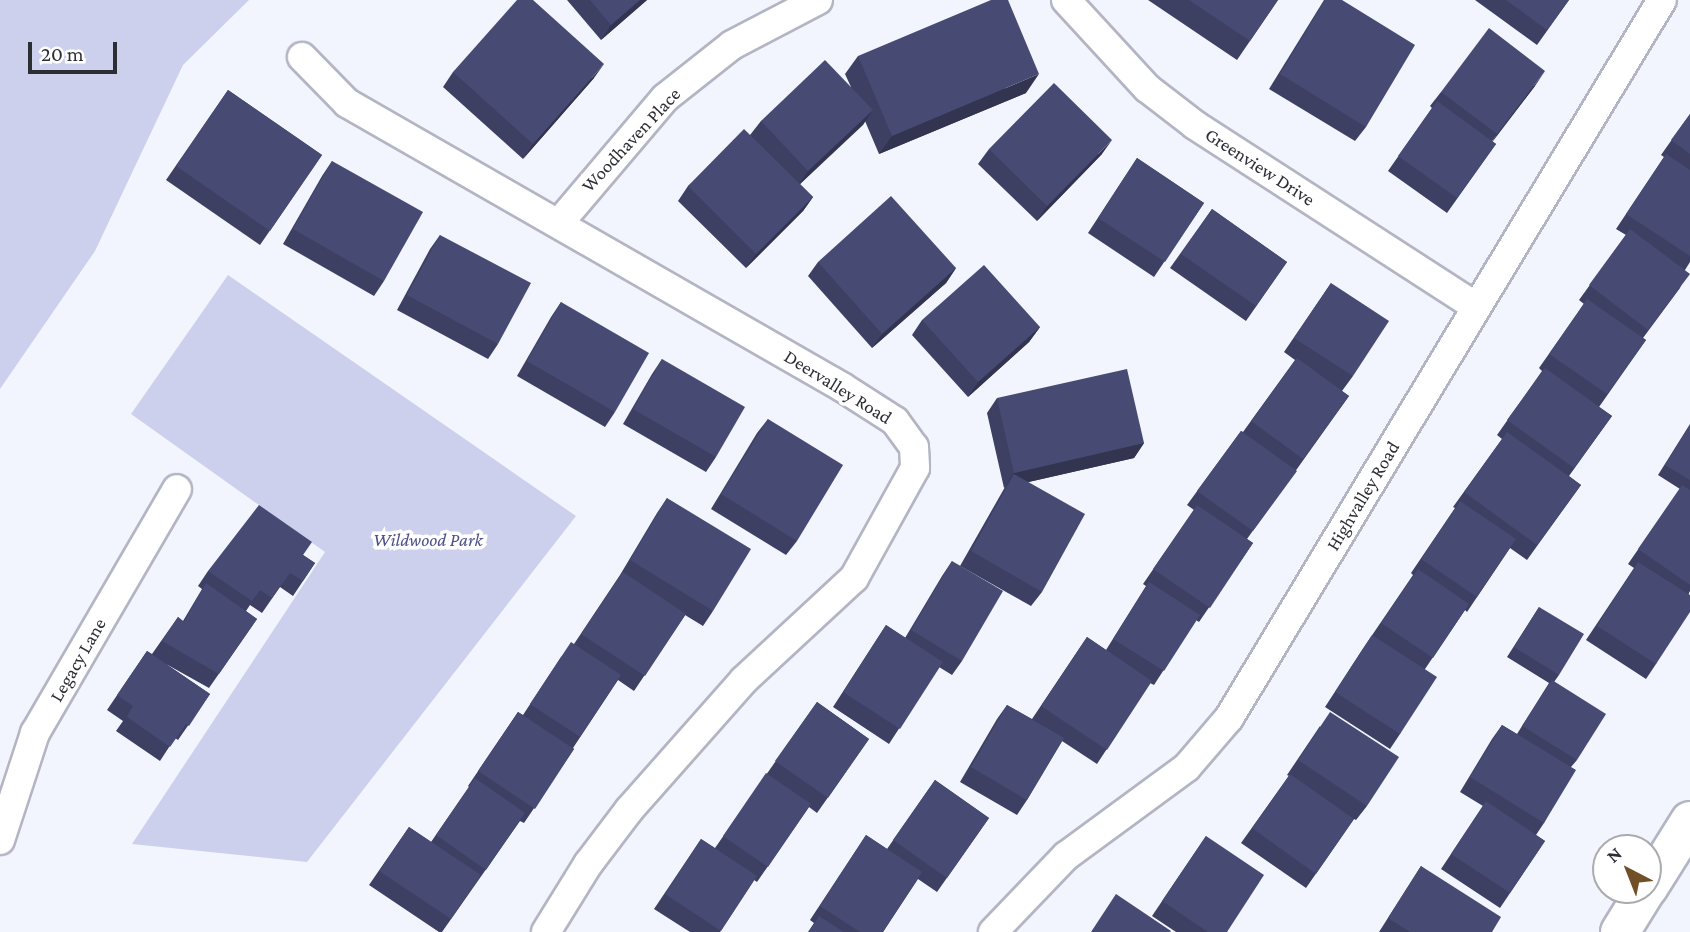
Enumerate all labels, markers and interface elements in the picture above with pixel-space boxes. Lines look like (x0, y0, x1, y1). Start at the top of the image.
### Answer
scale bar (32, 28, 121, 72)
text: 20 m (41, 42, 84, 66)
street label: Woodhaven Place (577, 83, 685, 197)
street label: Greenview Drive (1201, 123, 1319, 211)
street label: Deervalley Road (780, 345, 896, 429)
street label: Highvalley Road (1321, 437, 1405, 555)
park label: Wildwood Park (373, 529, 483, 551)
street label: Legacy Lane (45, 614, 111, 706)
north arrow (1592, 834, 1662, 904)
text: N (1602, 842, 1626, 867)

